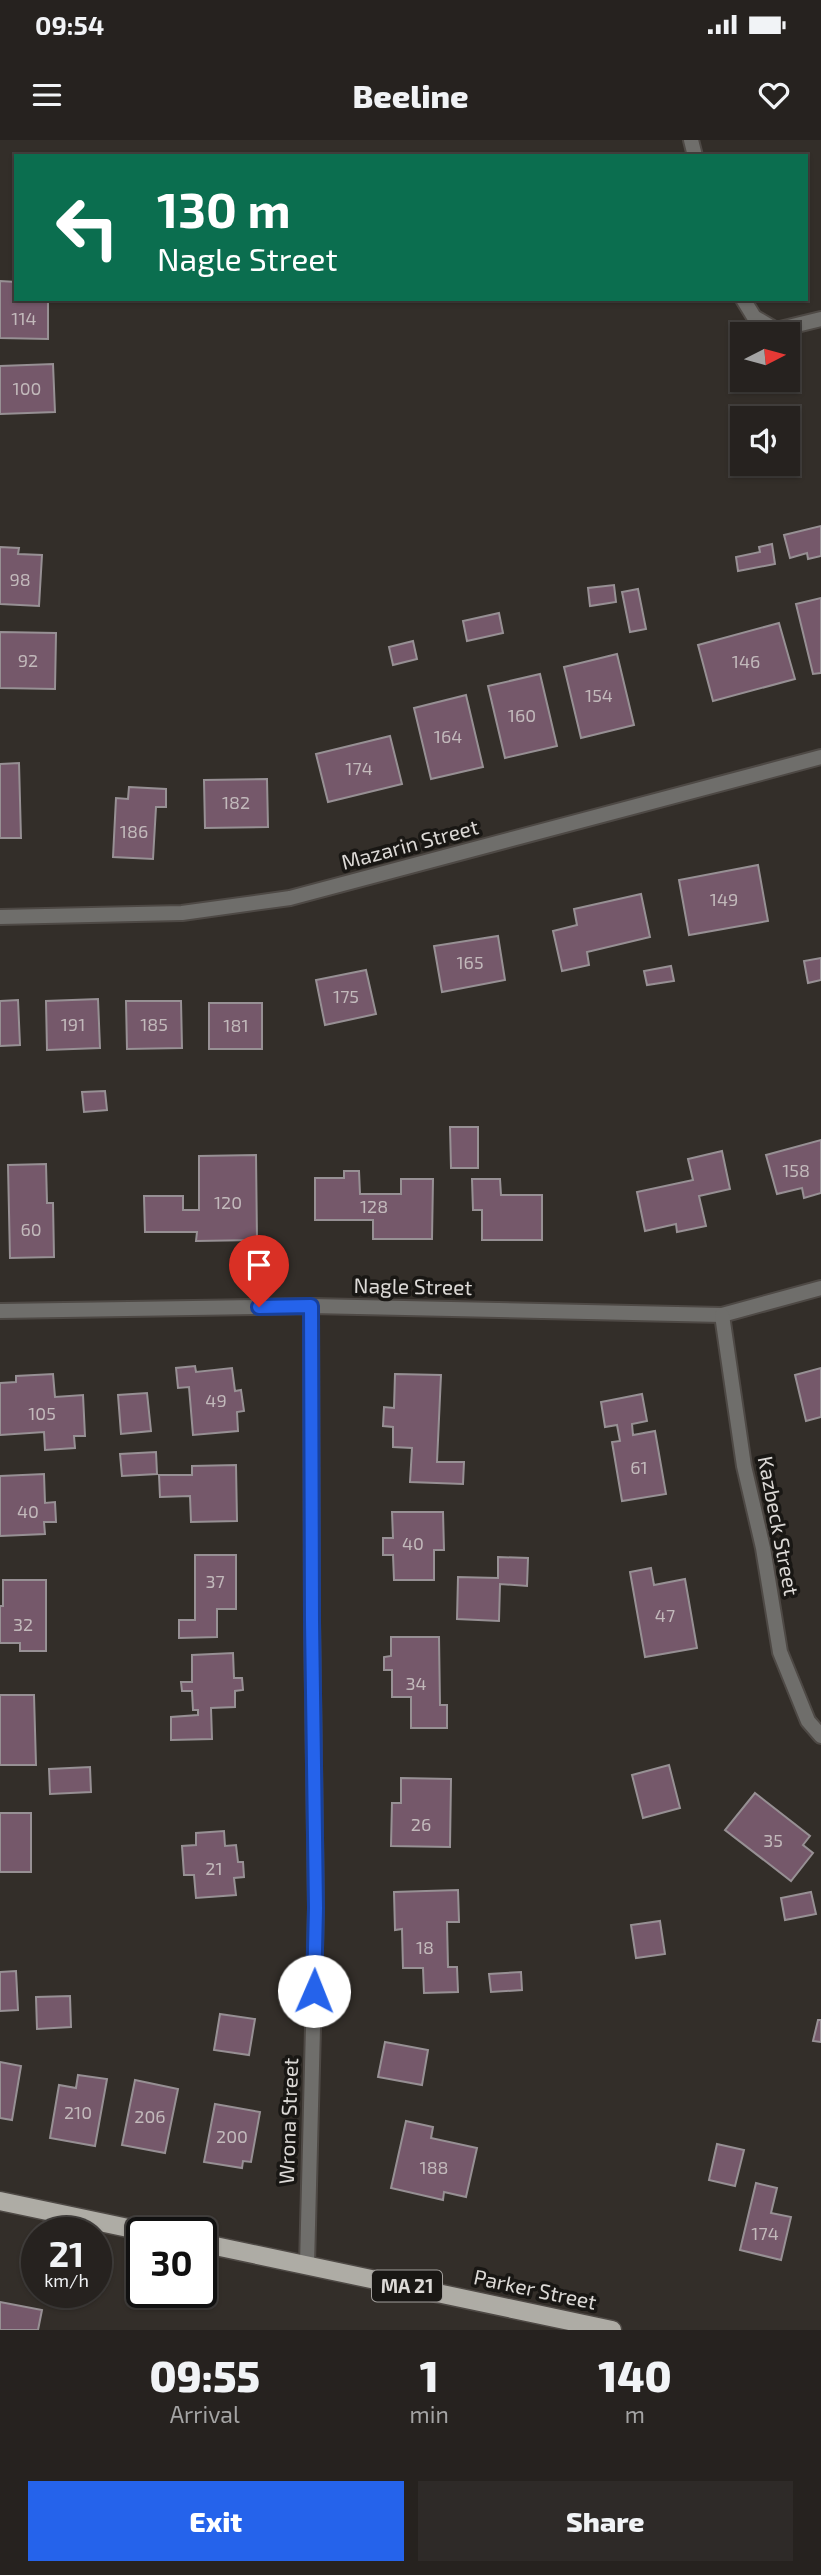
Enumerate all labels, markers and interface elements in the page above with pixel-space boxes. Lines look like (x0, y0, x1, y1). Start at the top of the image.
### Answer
text: 09:54 (35, 9, 104, 40)
icon: menu (28, 76, 66, 114)
text: Beeline (352, 76, 469, 114)
icon: heart (755, 76, 793, 114)
text: 130 m (157, 179, 291, 238)
icon: left (42, 182, 133, 273)
text: Nagle Street (157, 239, 338, 277)
house number: 114 (11, 307, 37, 329)
north arrow (730, 322, 800, 392)
map controls (730, 322, 800, 476)
house number: 100 (13, 377, 41, 399)
button: sound (730, 406, 800, 476)
house number: 98 (9, 568, 31, 590)
house number: 92 (18, 649, 38, 671)
house number: 146 (732, 650, 760, 672)
house number: 154 (585, 684, 613, 706)
house number: 160 (508, 704, 536, 726)
house number: 164 (434, 725, 462, 747)
house number: 174 (345, 757, 373, 779)
house number: 182 (222, 791, 250, 813)
street label: Mazarin Street (338, 813, 481, 874)
house number: 186 (120, 820, 148, 842)
house number: 149 (710, 888, 738, 910)
house number: 165 (456, 951, 484, 973)
house number: 175 (333, 985, 359, 1007)
house number: 191 (61, 1013, 85, 1035)
house number: 185 (140, 1013, 168, 1035)
house number: 181 (223, 1014, 249, 1036)
house number: 158 (782, 1159, 810, 1181)
house number: 120 (214, 1191, 242, 1213)
house number: 128 (360, 1195, 388, 1217)
house number: 60 (20, 1218, 42, 1240)
pin (229, 1235, 289, 1307)
icon: arrive (240, 1246, 278, 1284)
street label: Nagle Street (354, 1272, 473, 1299)
house number: 49 (205, 1389, 227, 1411)
house number: 105 (28, 1402, 56, 1424)
street label: Kazbeck Street (754, 1454, 805, 1598)
house number: 61 (630, 1456, 648, 1478)
house number: 40 (17, 1500, 39, 1522)
house number: 40 (402, 1532, 424, 1554)
house number: 37 (205, 1570, 225, 1592)
house number: 47 (655, 1604, 675, 1626)
house number: 32 (13, 1613, 33, 1635)
house number: 34 (405, 1672, 427, 1694)
house number: 26 (411, 1813, 431, 1835)
house number: 35 (763, 1829, 783, 1851)
house number: 21 (205, 1857, 223, 1879)
house number: 18 (416, 1936, 434, 1958)
position arrow (277, 1954, 351, 2028)
street label: Wrona Street (273, 2057, 302, 2185)
house number: 210 (64, 2101, 92, 2123)
house number: 206 (134, 2105, 166, 2127)
house number: 200 (216, 2125, 248, 2147)
house number: 188 (419, 2156, 449, 2178)
speed limit sign: 30 (126, 2217, 217, 2308)
house number: 174 (751, 2222, 779, 2244)
text: 21 (49, 2232, 84, 2274)
street label: Parker Street (472, 2263, 599, 2314)
text: km/h (44, 2269, 89, 2291)
road number: MA 21 (372, 2270, 442, 2302)
text: 09:55 (149, 2350, 260, 2400)
text: 1 (420, 2350, 439, 2400)
text: 140 (598, 2350, 672, 2400)
text: Arrival (170, 2400, 240, 2428)
text: min (410, 2400, 449, 2428)
text: m (625, 2400, 645, 2428)
button: Exit (28, 2481, 404, 2561)
button: Share (418, 2481, 793, 2561)

